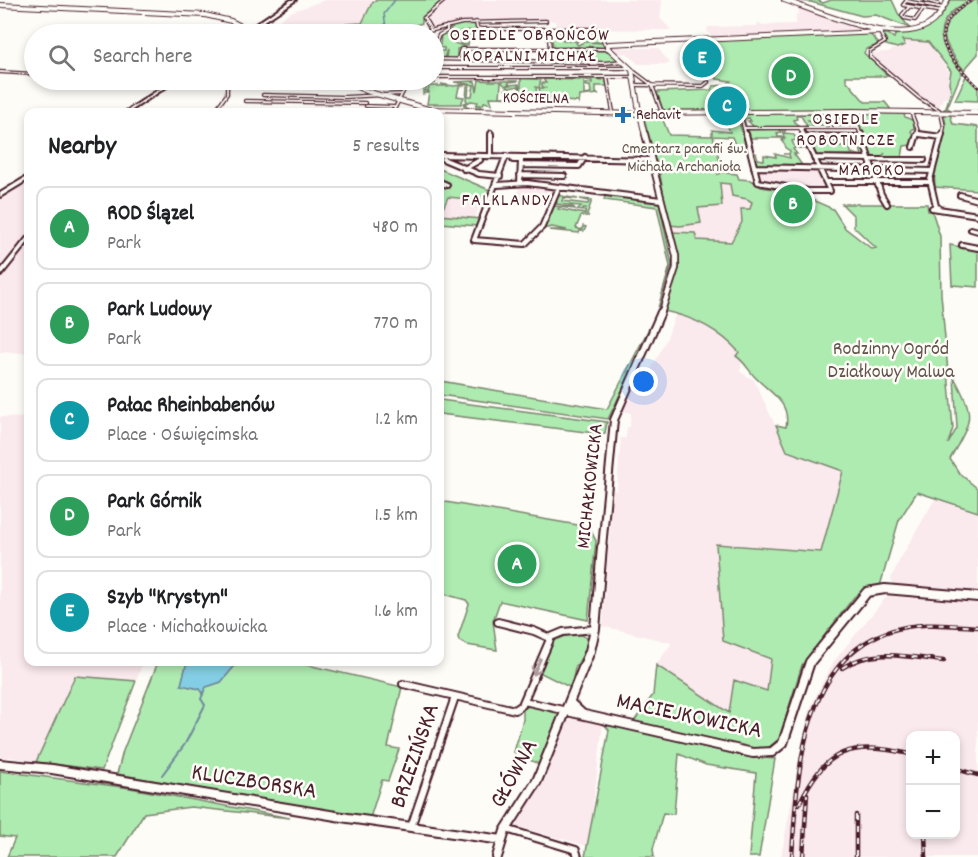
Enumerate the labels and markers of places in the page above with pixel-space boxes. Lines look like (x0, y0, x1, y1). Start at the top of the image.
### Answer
pin: E (682, 36, 722, 80)
pin: D (772, 54, 810, 98)
pin: C (708, 84, 746, 128)
place label: Rehavit (636, 104, 681, 127)
marker: Rehavit (614, 106, 632, 124)
pin: B (774, 182, 812, 226)
pin: A (498, 542, 536, 586)

